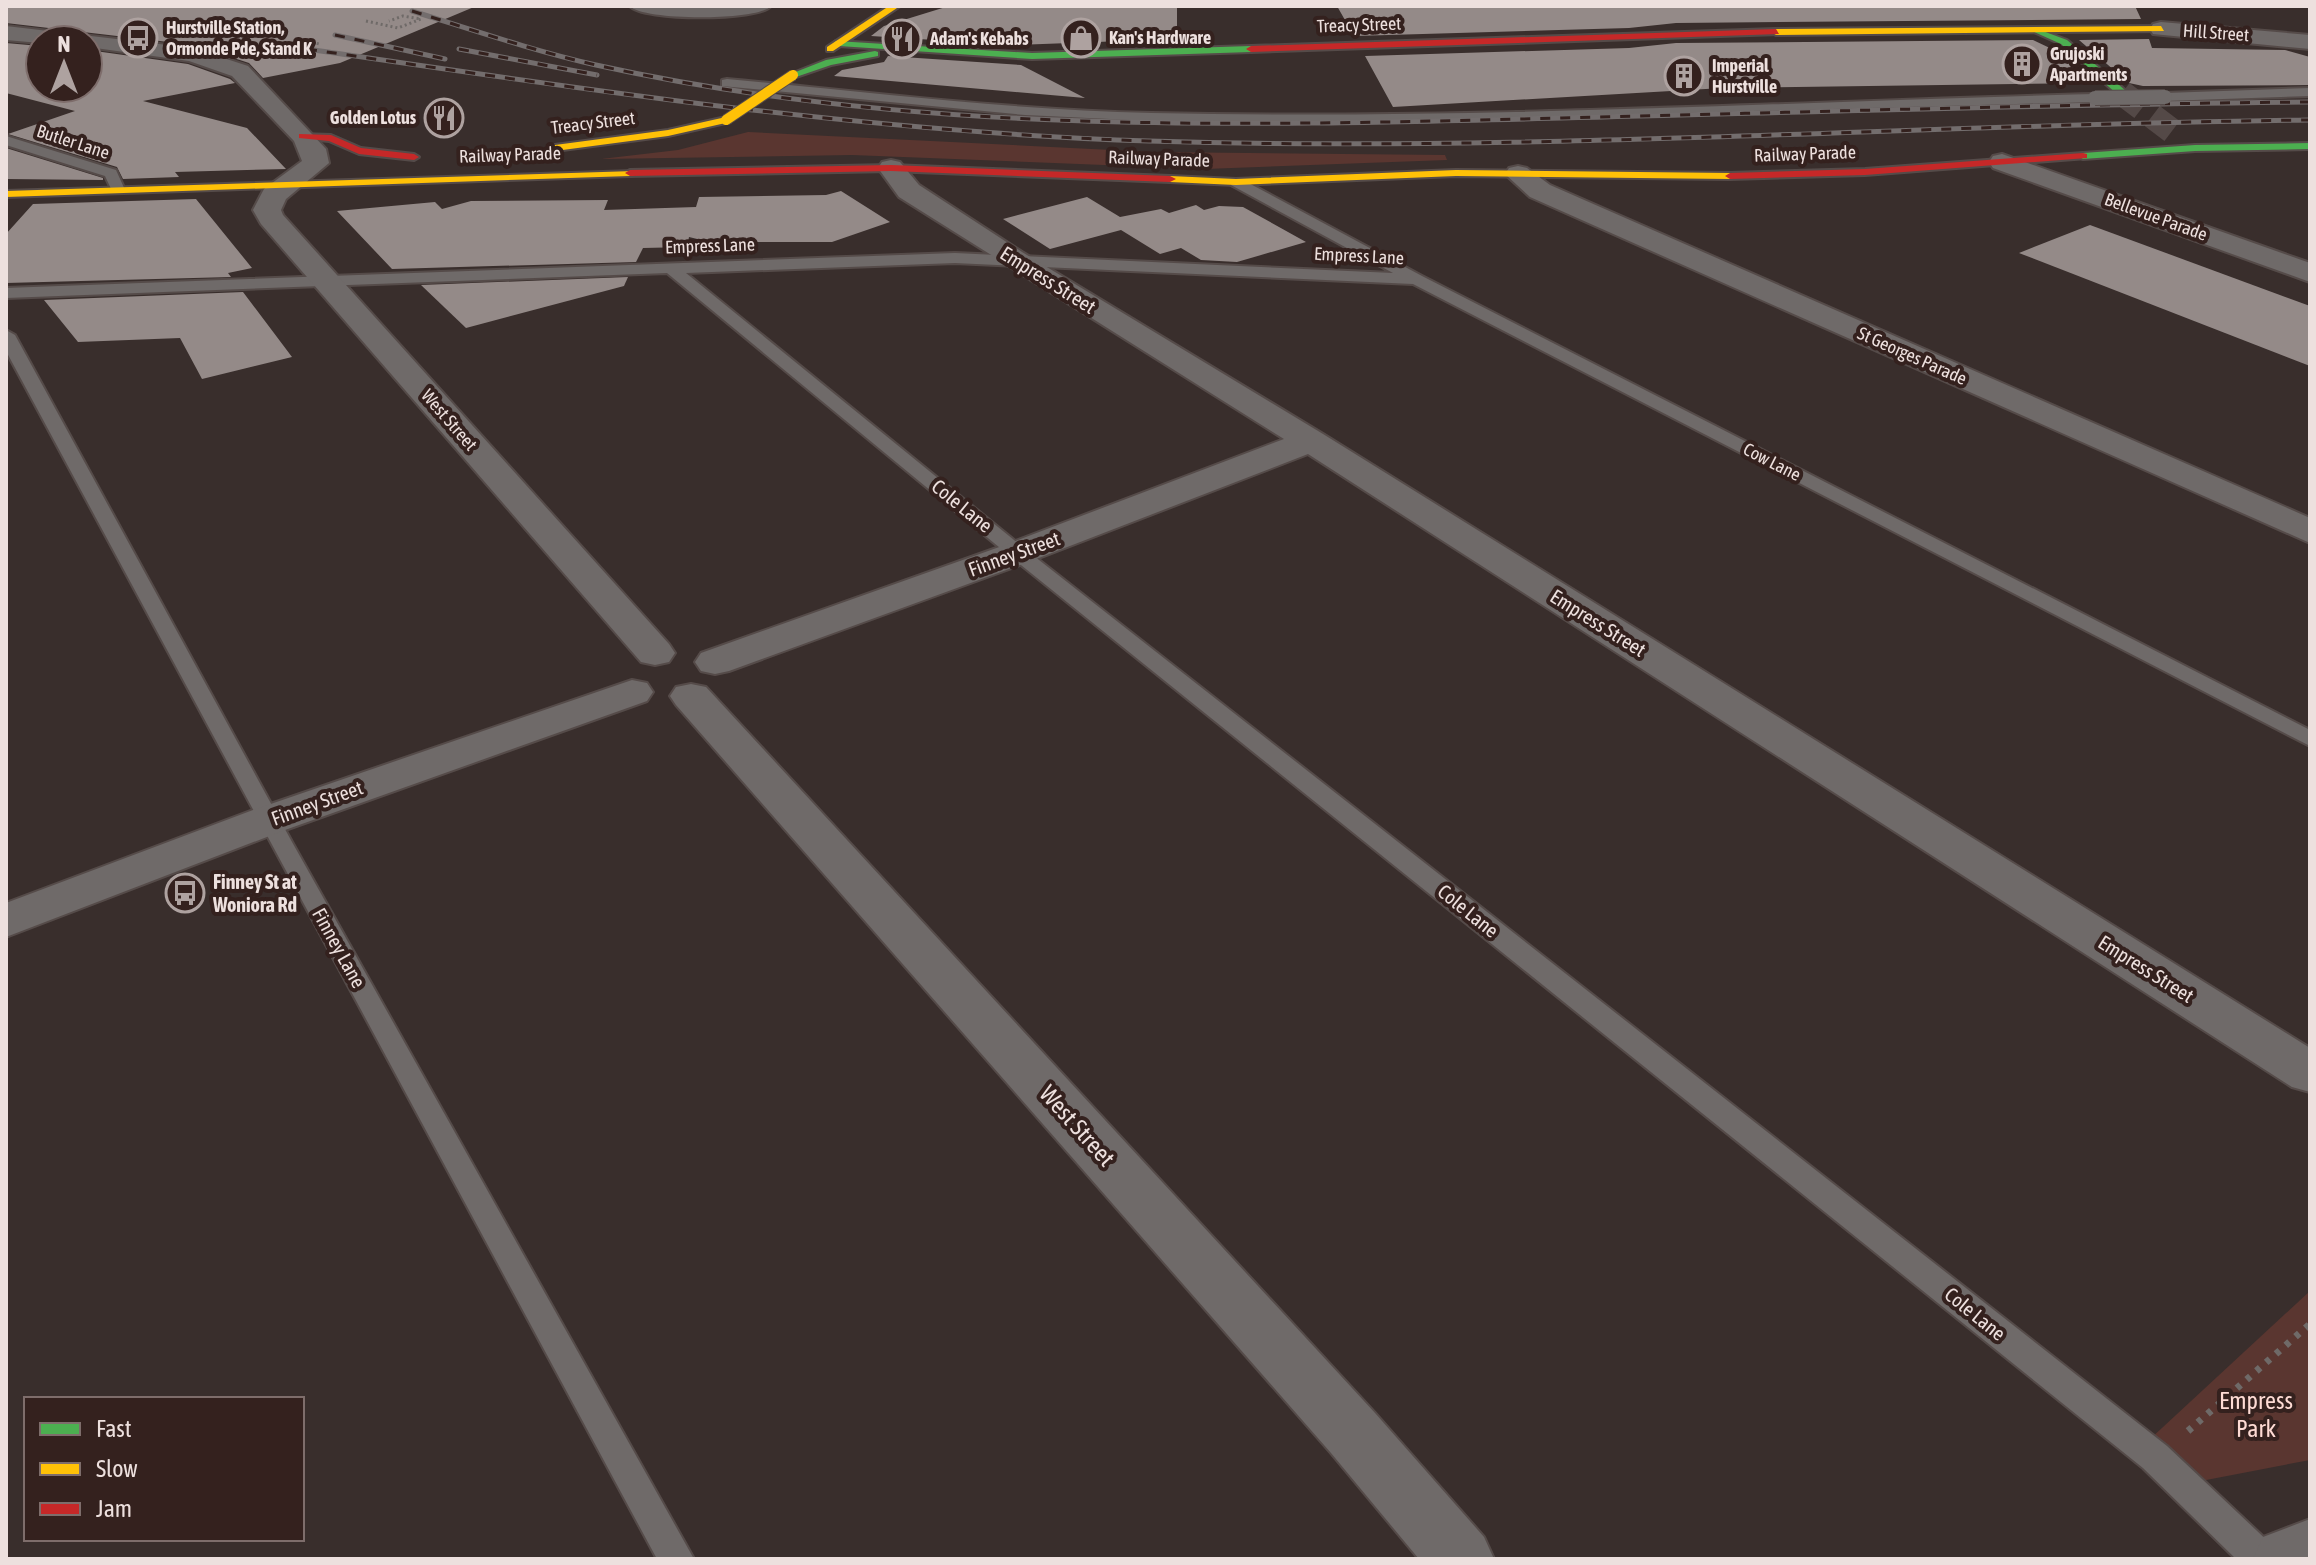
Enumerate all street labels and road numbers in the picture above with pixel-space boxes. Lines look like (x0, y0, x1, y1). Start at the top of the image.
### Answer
street label: Treacy Street (1316, 13, 1402, 36)
street label: Hill Street (2182, 20, 2250, 45)
street label: Treacy Street (550, 107, 636, 138)
street label: Butler Lane (34, 120, 112, 163)
street label: Railway Parade (1754, 141, 1856, 166)
street label: Railway Parade (459, 142, 561, 167)
street label: Railway Parade (1108, 146, 1210, 171)
street label: Bellevue Parade (2102, 188, 2210, 245)
street label: Empress Lane (665, 233, 755, 258)
street label: Empress Street (996, 241, 1100, 318)
street label: Empress Lane (1314, 243, 1405, 268)
street label: St Georges Parade (1854, 322, 1970, 389)
street label: West Street (417, 385, 482, 455)
street label: Cow Lane (1740, 438, 1805, 485)
street label: Cole Lane (927, 474, 997, 537)
street label: Finney Street (965, 526, 1063, 581)
street label: Empress Street (1546, 584, 1650, 661)
street label: Finney Street (268, 775, 366, 830)
street label: Cole Lane (1433, 879, 1503, 942)
street label: Finney Lane (308, 904, 371, 992)
street label: Empress Street (2094, 930, 2198, 1007)
street label: West Street (1034, 1080, 1121, 1172)
street label: Cole Lane (1940, 1282, 2010, 1345)

